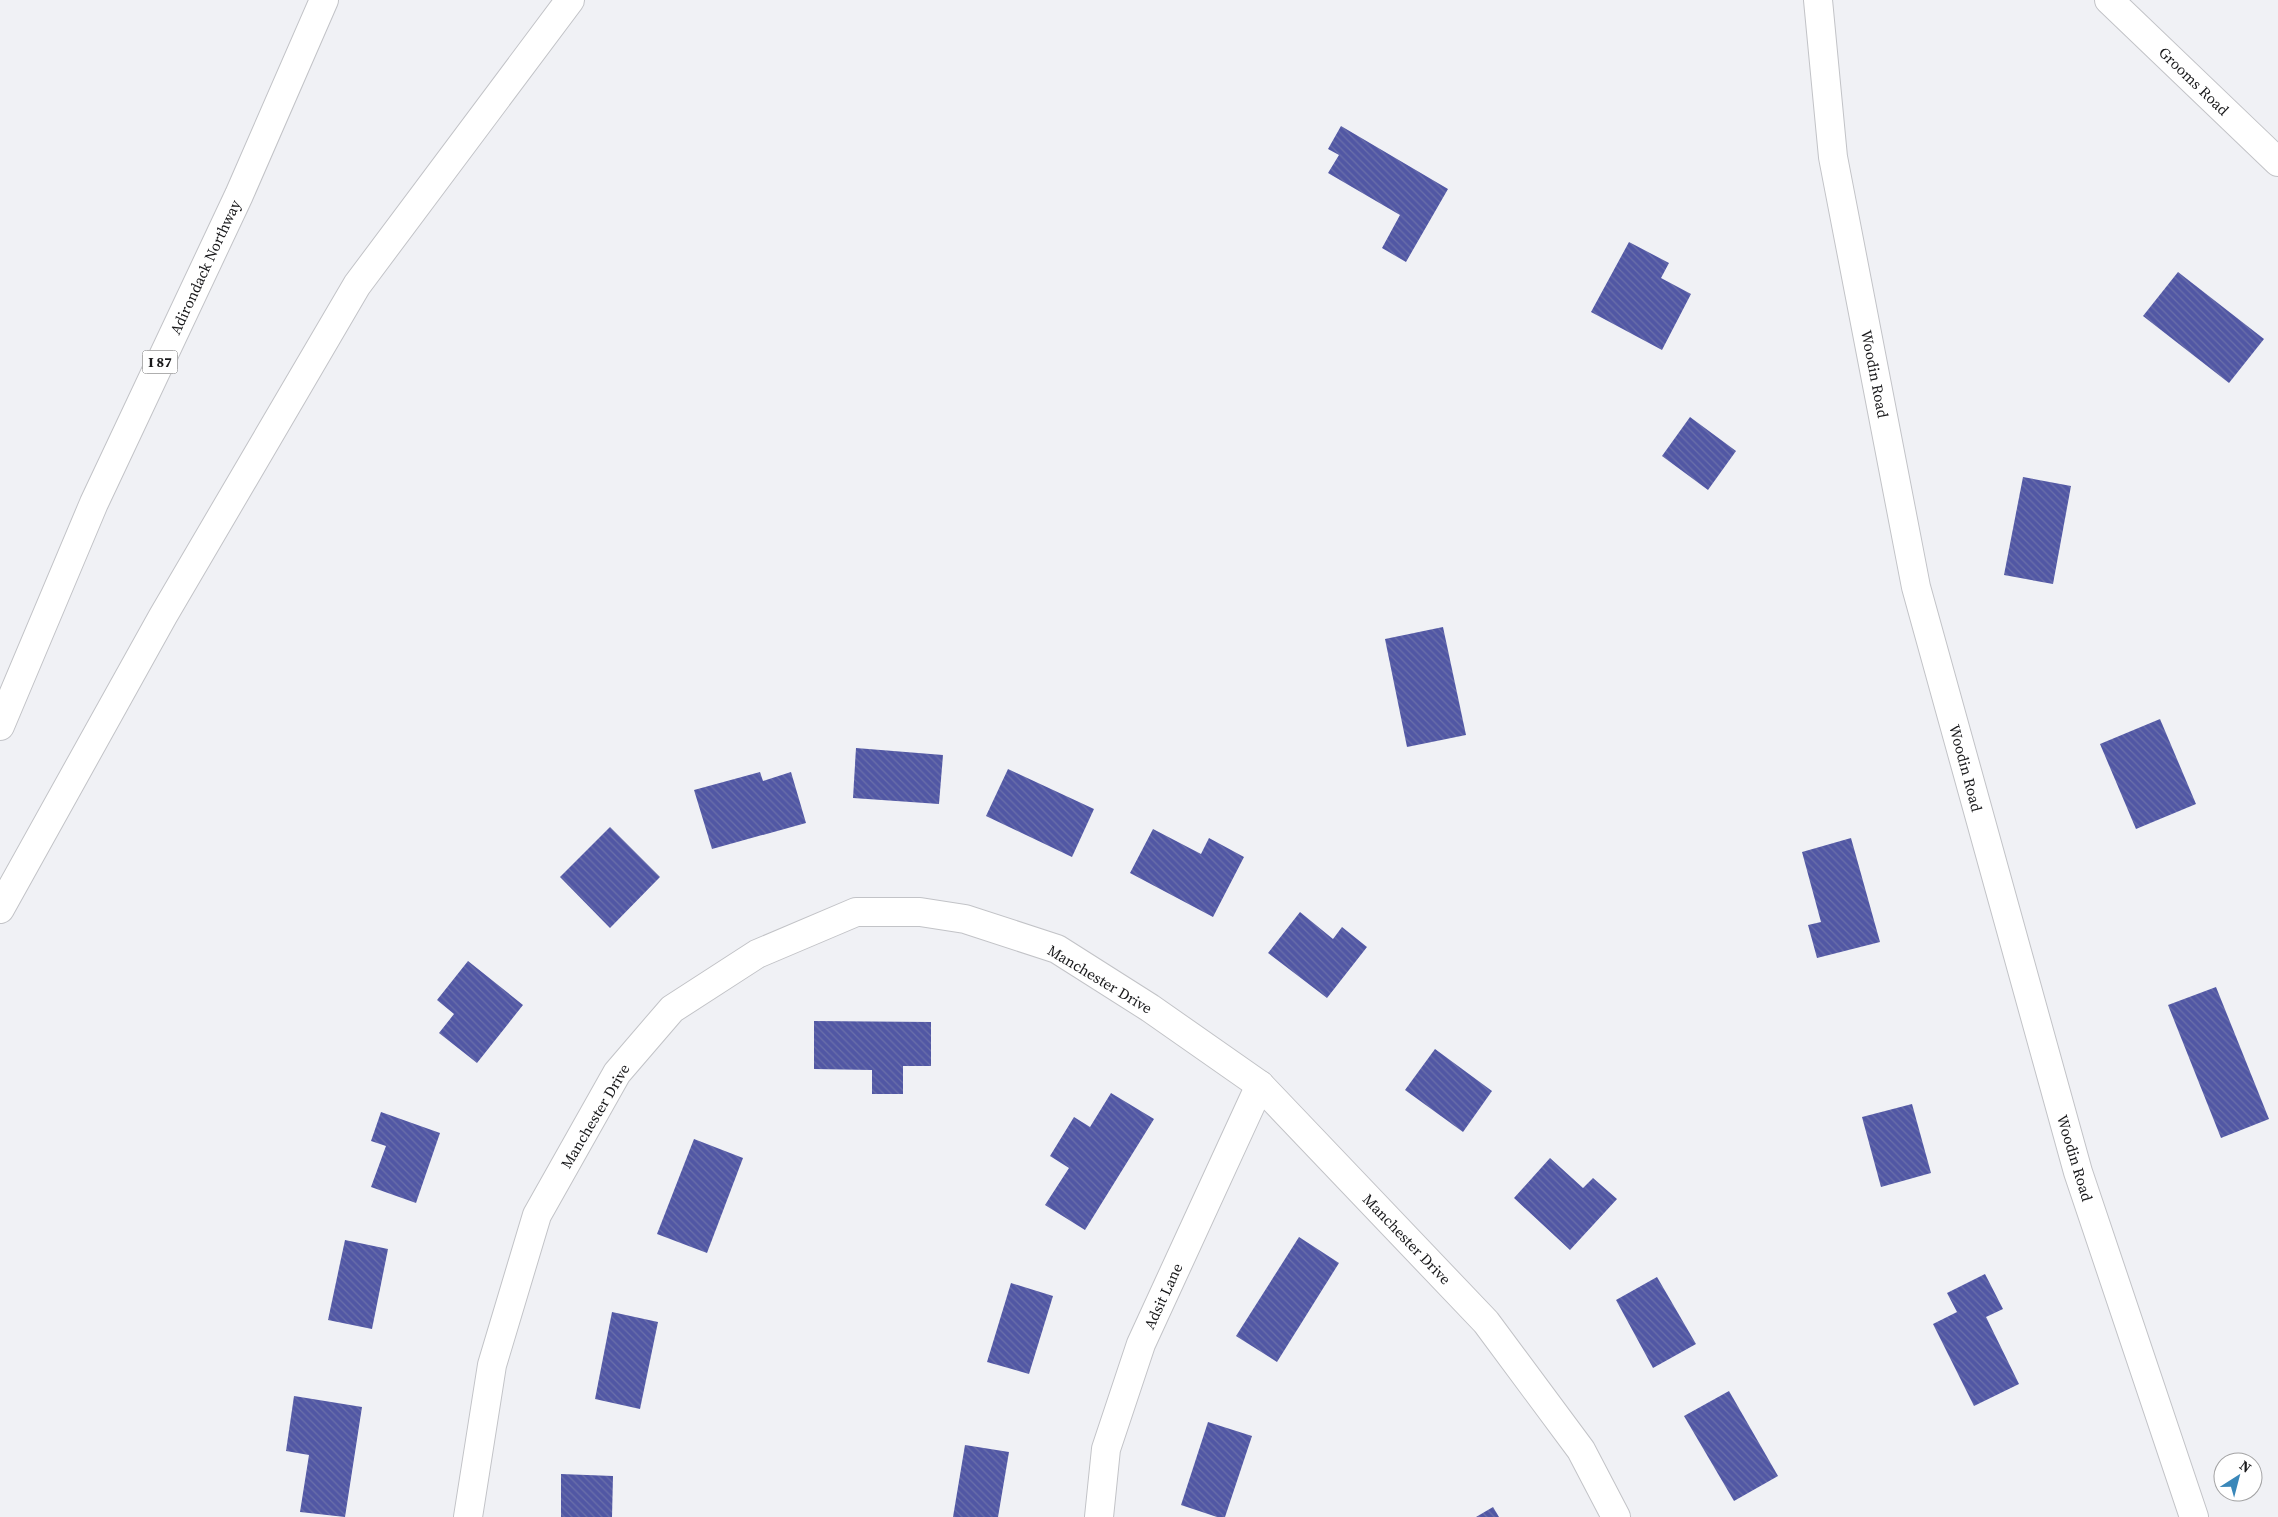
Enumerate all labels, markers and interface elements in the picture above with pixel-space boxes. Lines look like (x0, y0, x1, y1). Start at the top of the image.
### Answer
street label: Grooms Road (2154, 42, 2234, 120)
street label: Adirondack Northway (165, 196, 246, 338)
street label: Woodin Road (1856, 328, 1894, 420)
road number: I 87 (142, 351, 178, 374)
street label: Woodin Road (1944, 722, 1988, 814)
street label: Manchester Drive (1044, 939, 1157, 1019)
street label: Manchester Drive (555, 1059, 635, 1172)
street label: Woodin Road (2052, 1112, 2098, 1204)
street label: Manchester Drive (1358, 1189, 1456, 1289)
street label: Adsit Lane (1139, 1259, 1188, 1333)
north arrow (2213, 1452, 2263, 1502)
text: N (2236, 1455, 2256, 1478)

